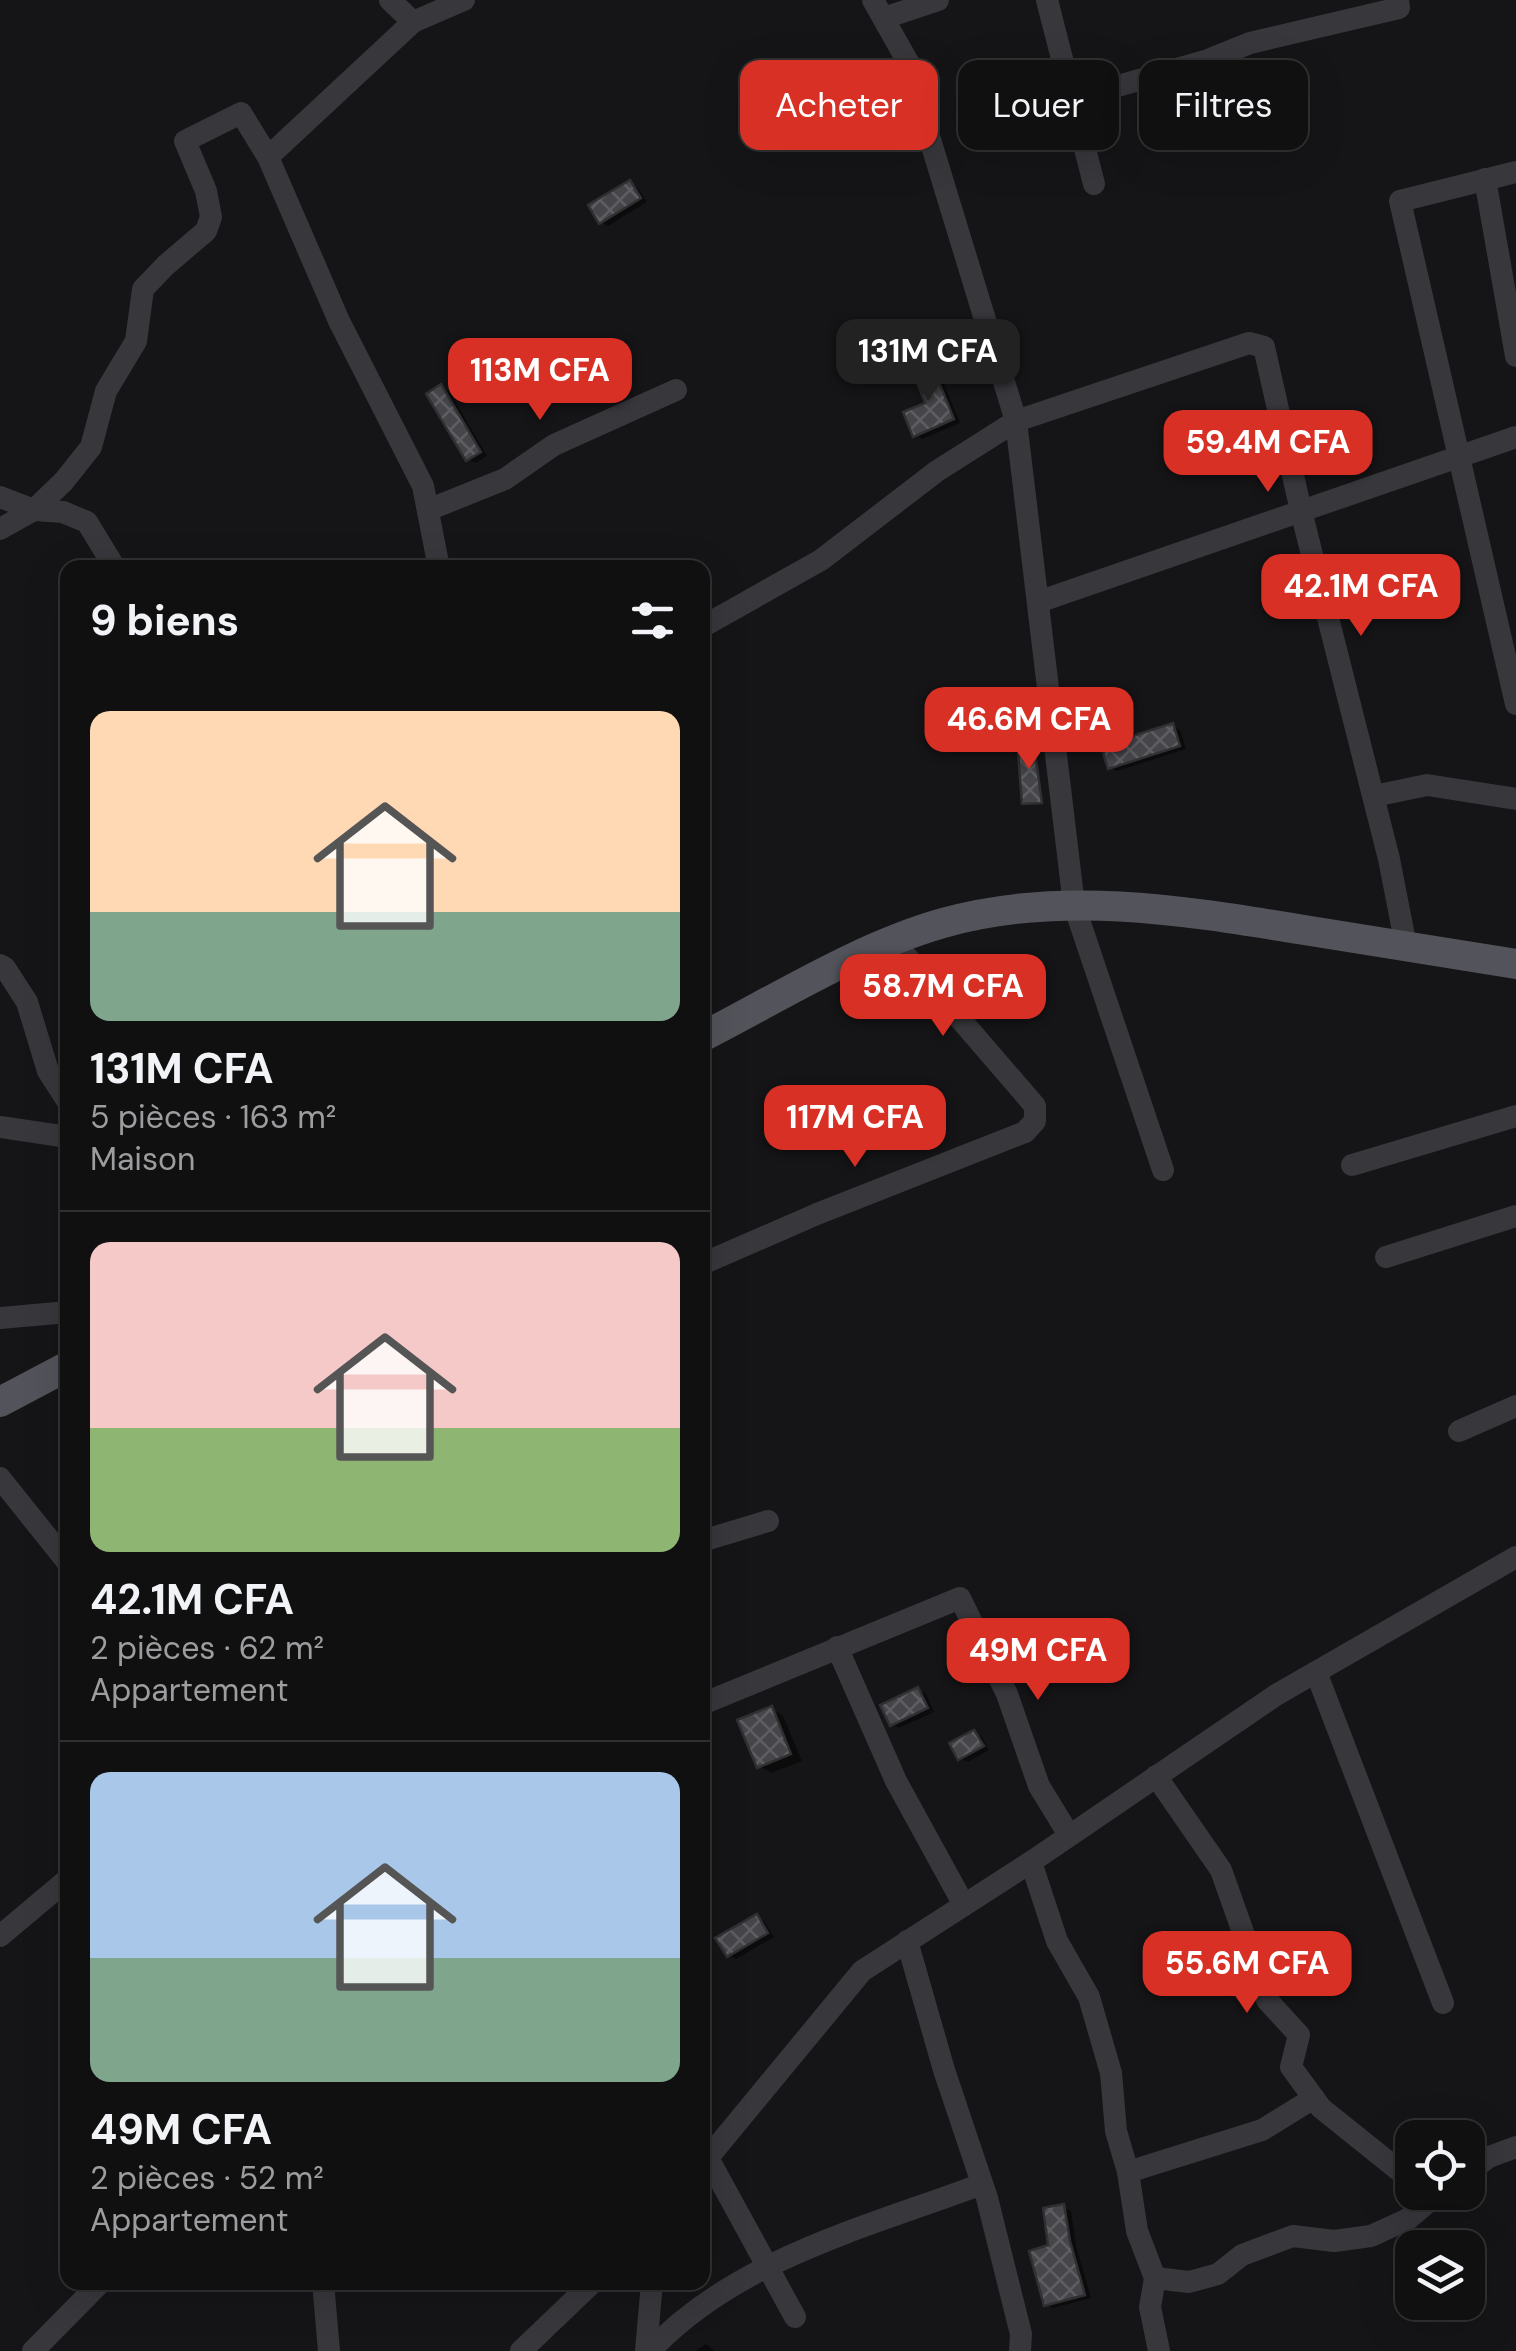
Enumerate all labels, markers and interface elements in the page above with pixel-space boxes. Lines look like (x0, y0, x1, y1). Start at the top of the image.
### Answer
chip: Acheter (740, 60, 938, 150)
chip: Louer (958, 60, 1119, 150)
chip: Filtres (1139, 60, 1308, 150)
pin: 131M CFA (825, 319, 1031, 404)
text: 131M CFA (858, 330, 998, 372)
pin: 113M CFA (437, 338, 643, 423)
text: 113M CFA (470, 349, 610, 391)
pin: 59.4M CFA (1154, 410, 1382, 495)
text: 59.4M CFA (1186, 421, 1350, 463)
pin: 42.1M CFA (1247, 554, 1475, 639)
text: 42.1M CFA (1283, 565, 1439, 607)
text: 9 biens (90, 593, 239, 648)
icon: filters (625, 593, 680, 648)
pin: 46.6M CFA (915, 687, 1143, 772)
text: 46.6M CFA (947, 698, 1111, 740)
icon: home (295, 776, 475, 956)
pin: 58.7M CFA (829, 954, 1057, 1039)
text: 58.7M CFA (862, 965, 1024, 1007)
text: 131M CFA (90, 1041, 274, 1096)
pin: 117M CFA (752, 1085, 958, 1170)
text: 5 pièces · 163 m² (90, 1096, 336, 1138)
text: 117M CFA (786, 1096, 924, 1138)
text: Maison (90, 1138, 195, 1180)
icon: home (295, 1307, 475, 1487)
text: 42.1M CFA (90, 1572, 294, 1627)
pin: 49M CFA (946, 1618, 1130, 1703)
text: 2 pièces · 62 m² (90, 1627, 324, 1669)
text: 49M CFA (969, 1629, 1107, 1671)
text: Appartement (90, 1669, 288, 1711)
icon: home (295, 1837, 475, 2017)
pin: 55.6M CFA (1133, 1931, 1361, 2016)
text: 55.6M CFA (1165, 1942, 1329, 1984)
text: 49M CFA (90, 2102, 272, 2157)
map controls (1395, 2120, 1485, 2320)
button: locate (1395, 2120, 1485, 2210)
text: 2 pièces · 52 m² (90, 2157, 324, 2199)
text: Appartement (90, 2199, 288, 2241)
button: layers (1395, 2230, 1485, 2320)

